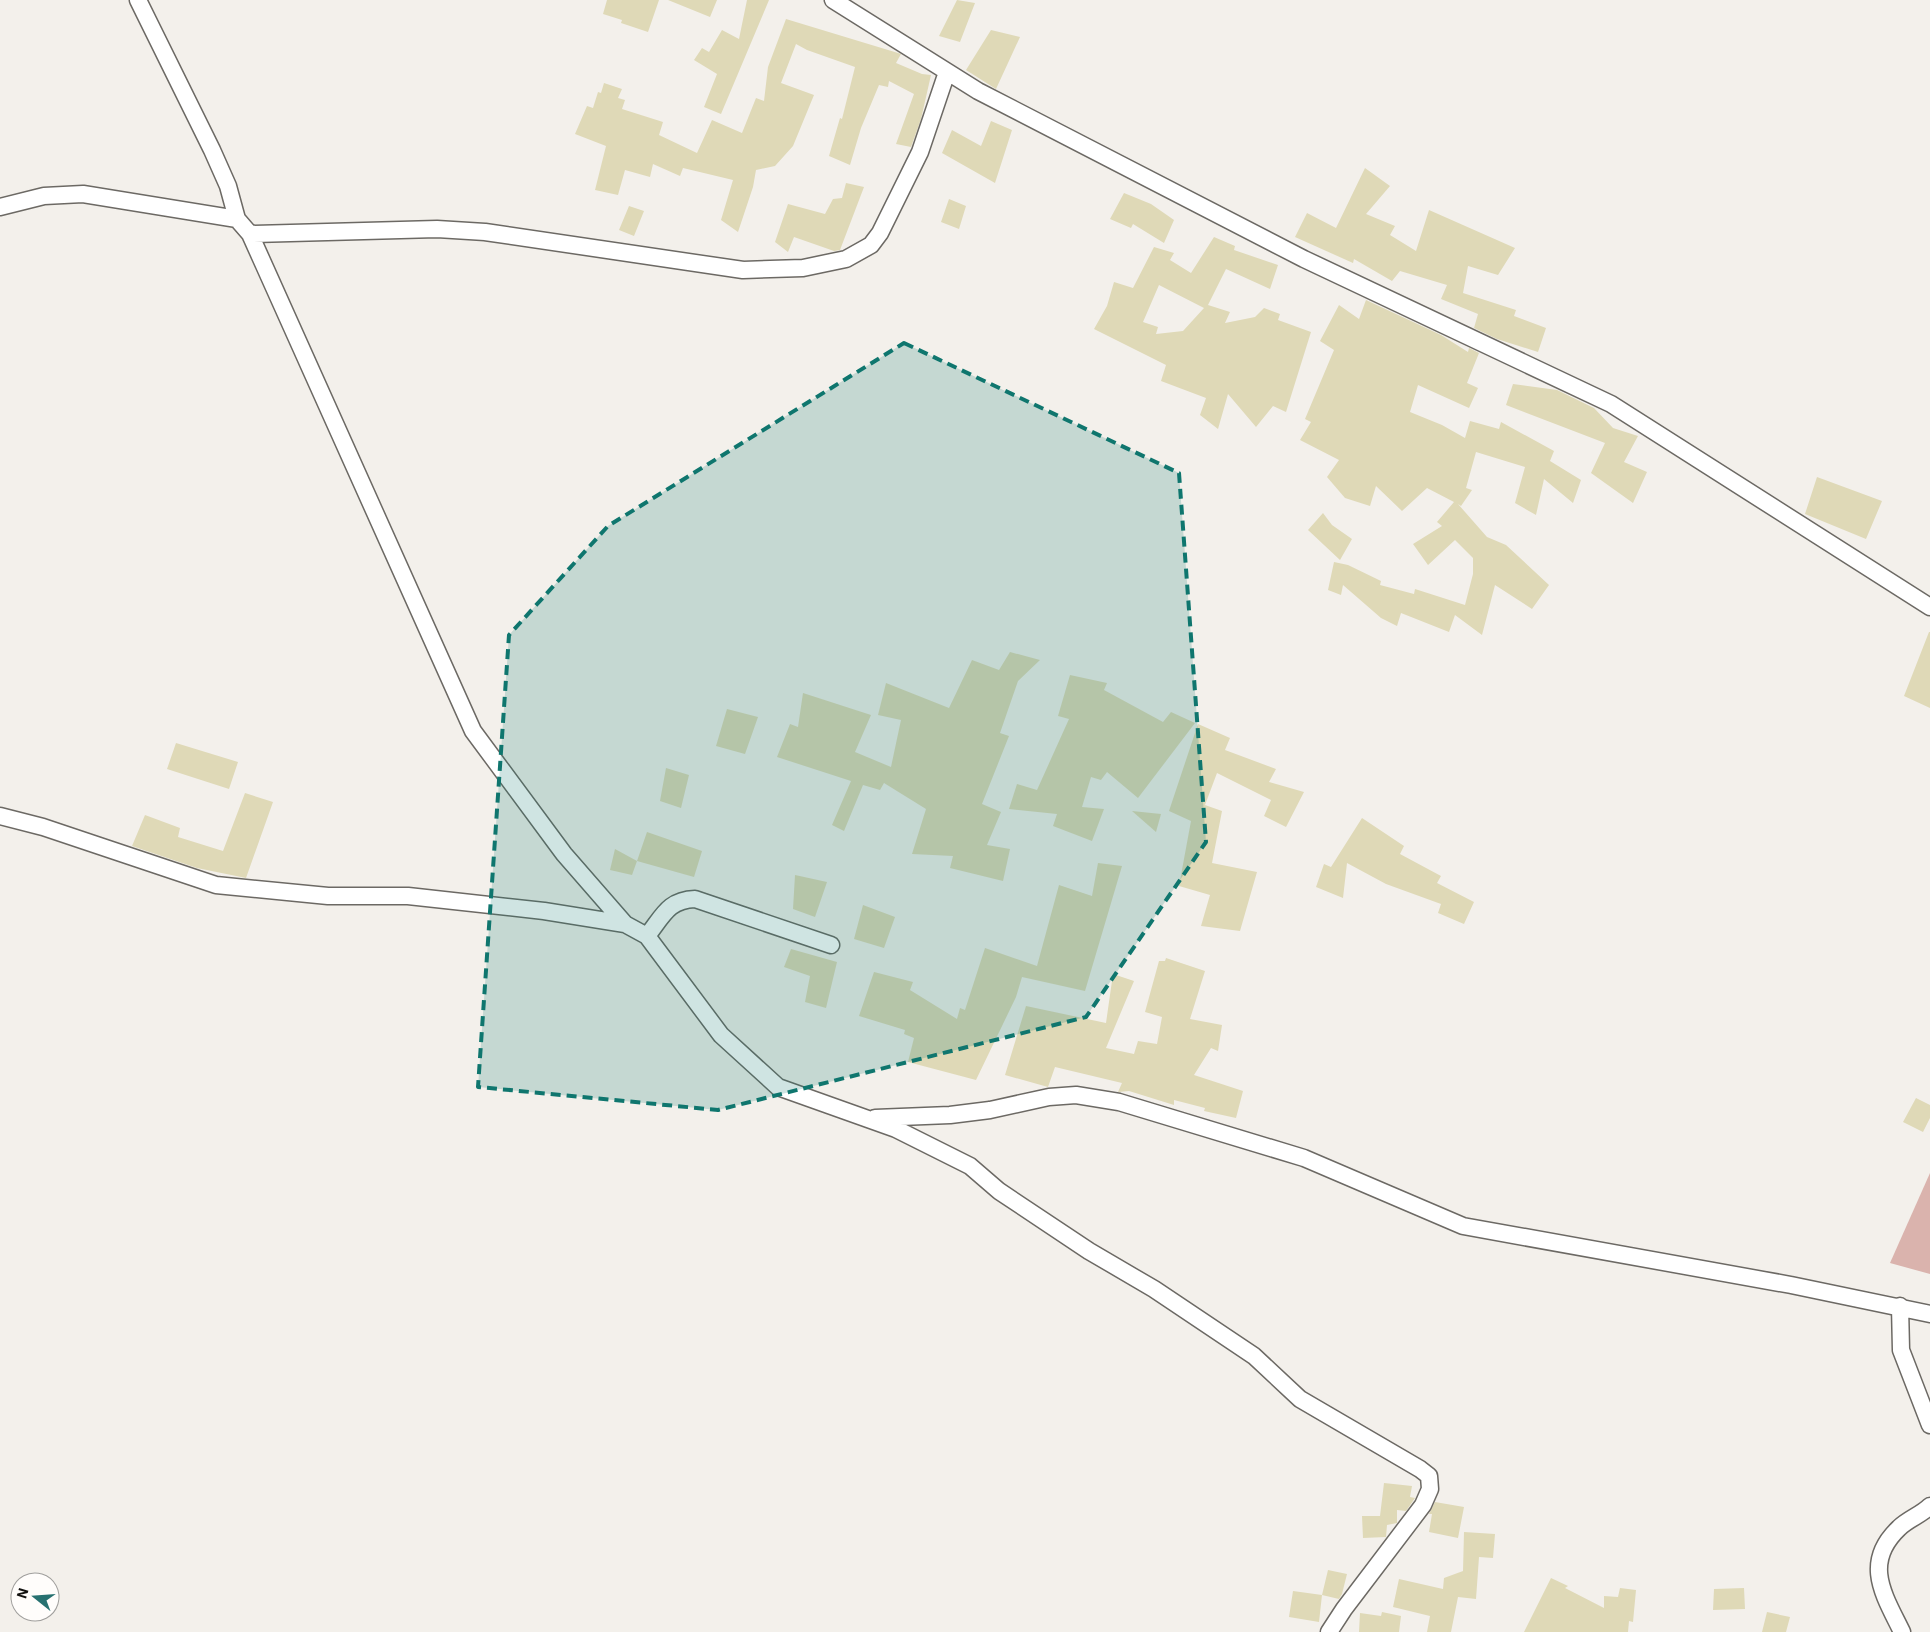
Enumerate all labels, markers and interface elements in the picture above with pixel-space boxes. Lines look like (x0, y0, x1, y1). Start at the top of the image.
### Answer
north arrow (10, 1572, 60, 1622)
text: N (12, 1586, 33, 1601)

